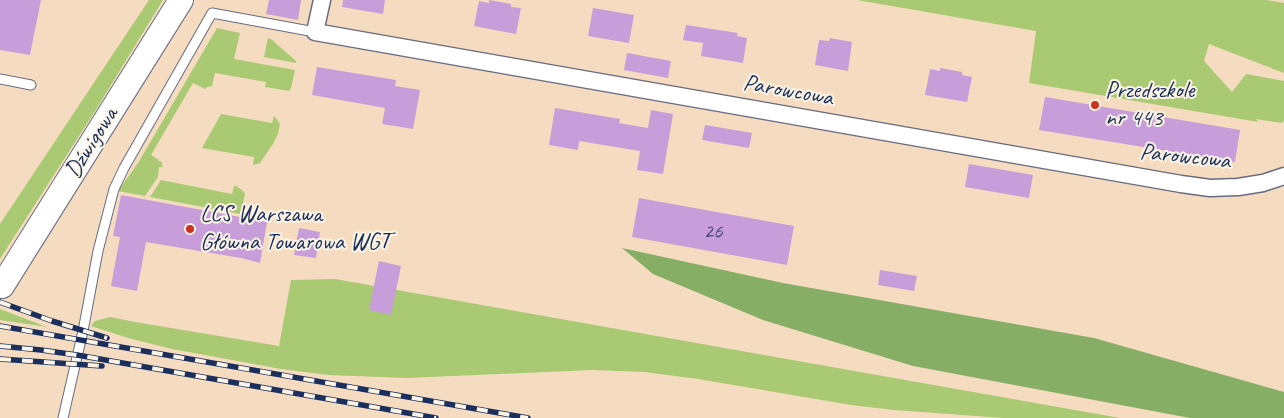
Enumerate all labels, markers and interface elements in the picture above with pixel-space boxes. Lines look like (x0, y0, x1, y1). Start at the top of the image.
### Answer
street label: Parowcowa (741, 69, 835, 113)
place label: Przedszkole nr 443 (1105, 77, 1194, 133)
marker: Przedszkole nr 443 (1089, 99, 1101, 111)
street label: Dźwigowa (59, 102, 125, 184)
street label: Parowcowa (1138, 138, 1232, 176)
place label: LCS Warszawa Główna Towarowa WGT (200, 201, 390, 257)
house number: 26 (704, 219, 722, 245)
marker: LCS Warszawa Główna Towarowa WGT (184, 223, 196, 235)

